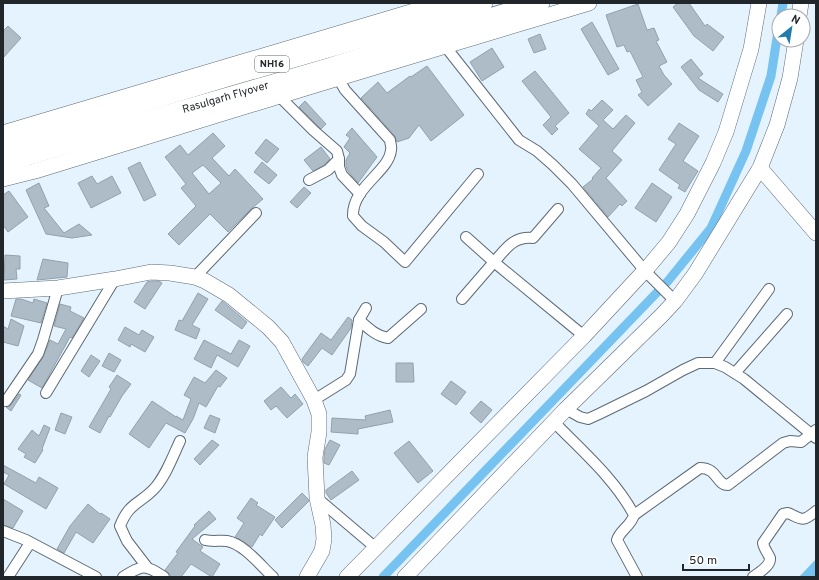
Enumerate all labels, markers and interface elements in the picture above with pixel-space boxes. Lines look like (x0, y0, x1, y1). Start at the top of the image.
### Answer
north arrow (771, 8, 811, 48)
text: N (789, 12, 802, 28)
road number: NH16 (255, 56, 289, 72)
street label: Rasulgarh Flyover (181, 78, 271, 117)
scale bar (683, 546, 749, 572)
text: 50 m (689, 553, 717, 569)

